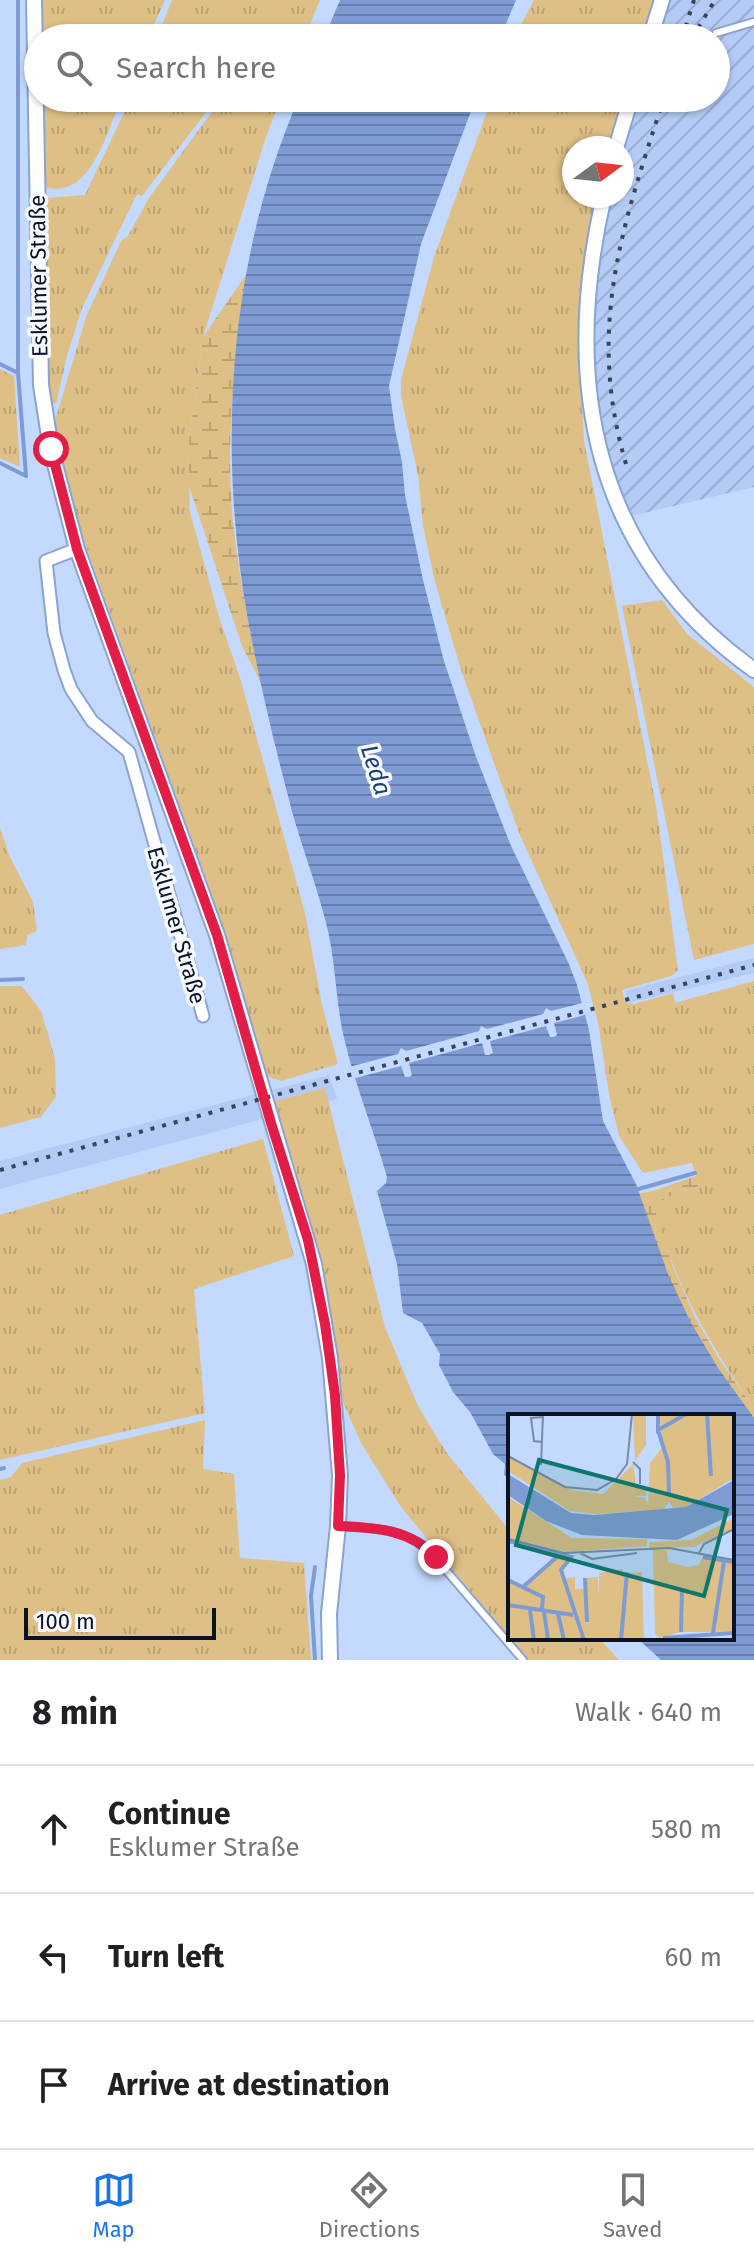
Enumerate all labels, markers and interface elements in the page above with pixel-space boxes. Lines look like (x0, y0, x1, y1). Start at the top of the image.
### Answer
search box (24, 24, 730, 112)
icon: search (52, 46, 96, 90)
text: Search here (116, 50, 276, 86)
north arrow (562, 136, 634, 208)
street label: Esklumer Straße (24, 195, 53, 357)
route start (33, 431, 69, 467)
water label: Leda (355, 741, 397, 799)
street label: Esklumer Straße (141, 843, 212, 1007)
inset map (508, 1414, 734, 1640)
route end (418, 1539, 454, 1575)
scale bar (24, 1604, 216, 1640)
text: 100 m (36, 1608, 95, 1635)
text: 8 min (32, 1692, 118, 1733)
text: Walk · 640 m (575, 1697, 722, 1728)
text: Continue (108, 1796, 231, 1832)
icon: ahead (32, 1807, 76, 1851)
text: 580 m (651, 1814, 722, 1845)
text: Esklumer Straße (108, 1832, 300, 1863)
icon: left (32, 1935, 76, 1979)
text: Turn left (108, 1939, 224, 1975)
text: 60 m (664, 1942, 722, 1973)
icon: arrive (32, 2063, 76, 2107)
text: Arrive at destination (108, 2067, 390, 2103)
tab: Map (92, 2168, 136, 2243)
tab: Directions (319, 2168, 420, 2243)
tab: Saved (603, 2168, 662, 2243)

